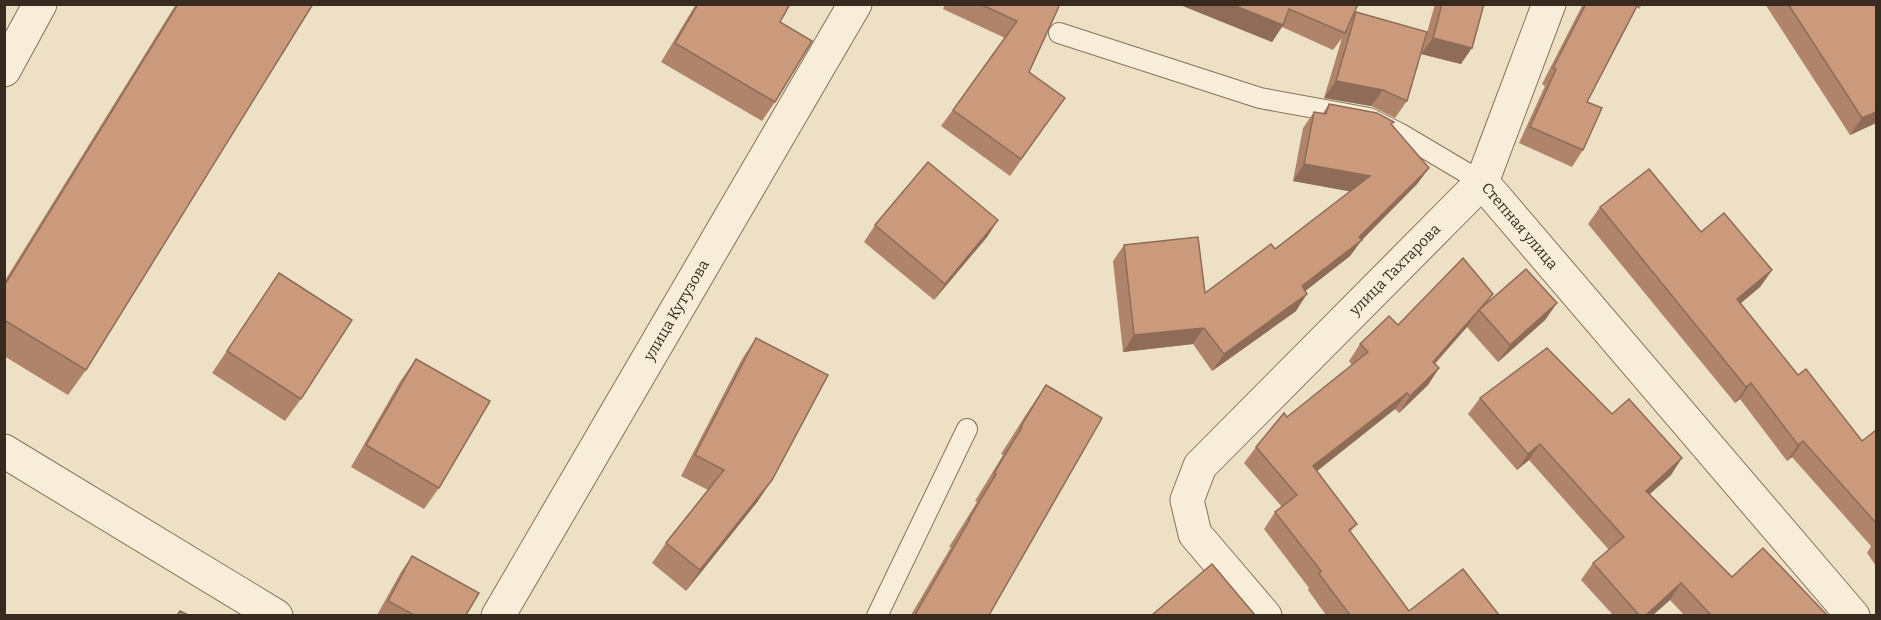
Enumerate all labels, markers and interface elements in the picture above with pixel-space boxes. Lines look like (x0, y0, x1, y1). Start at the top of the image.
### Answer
street label: Степная улица (1478, 179, 1562, 273)
street label: улица Тахтарова (1345, 220, 1444, 320)
street label: улица Кутузова (639, 257, 713, 365)

